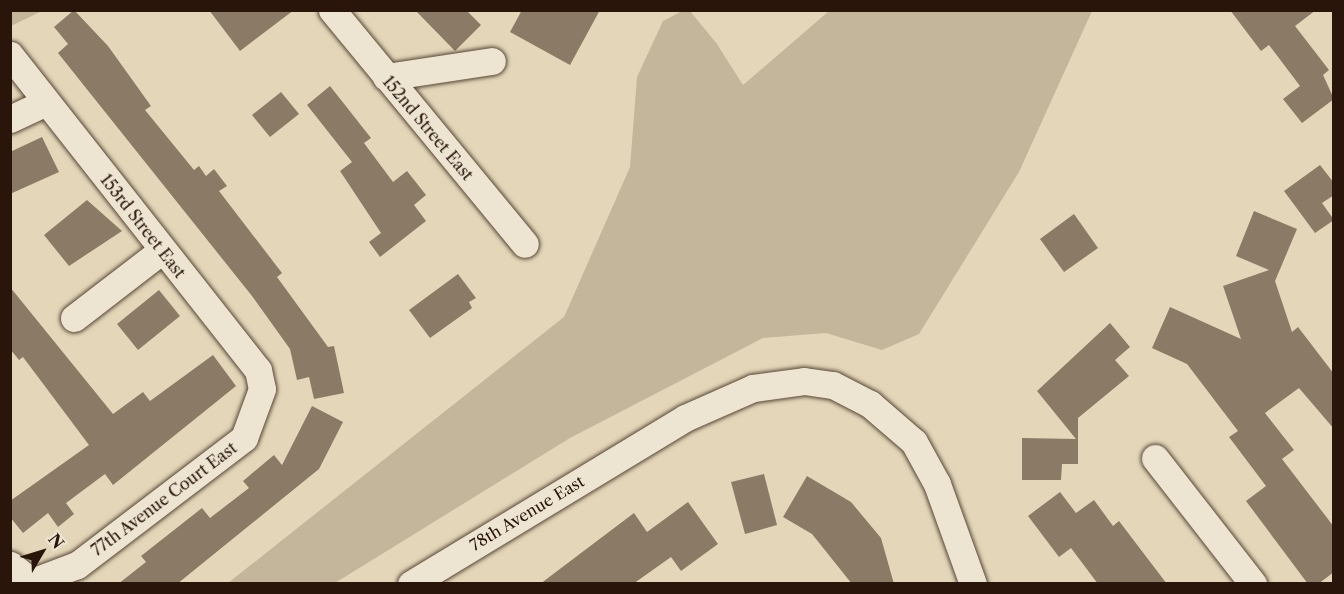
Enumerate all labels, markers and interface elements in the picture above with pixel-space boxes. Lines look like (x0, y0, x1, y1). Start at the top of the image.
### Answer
street label: 152nd Street East (379, 72, 477, 184)
street label: 153rd Street East (97, 170, 189, 282)
street label: 77th Avenue Court East (87, 438, 241, 560)
street label: 78th Avenue East (466, 471, 588, 555)
north arrow (12, 522, 72, 582)
text: N (44, 529, 68, 553)

